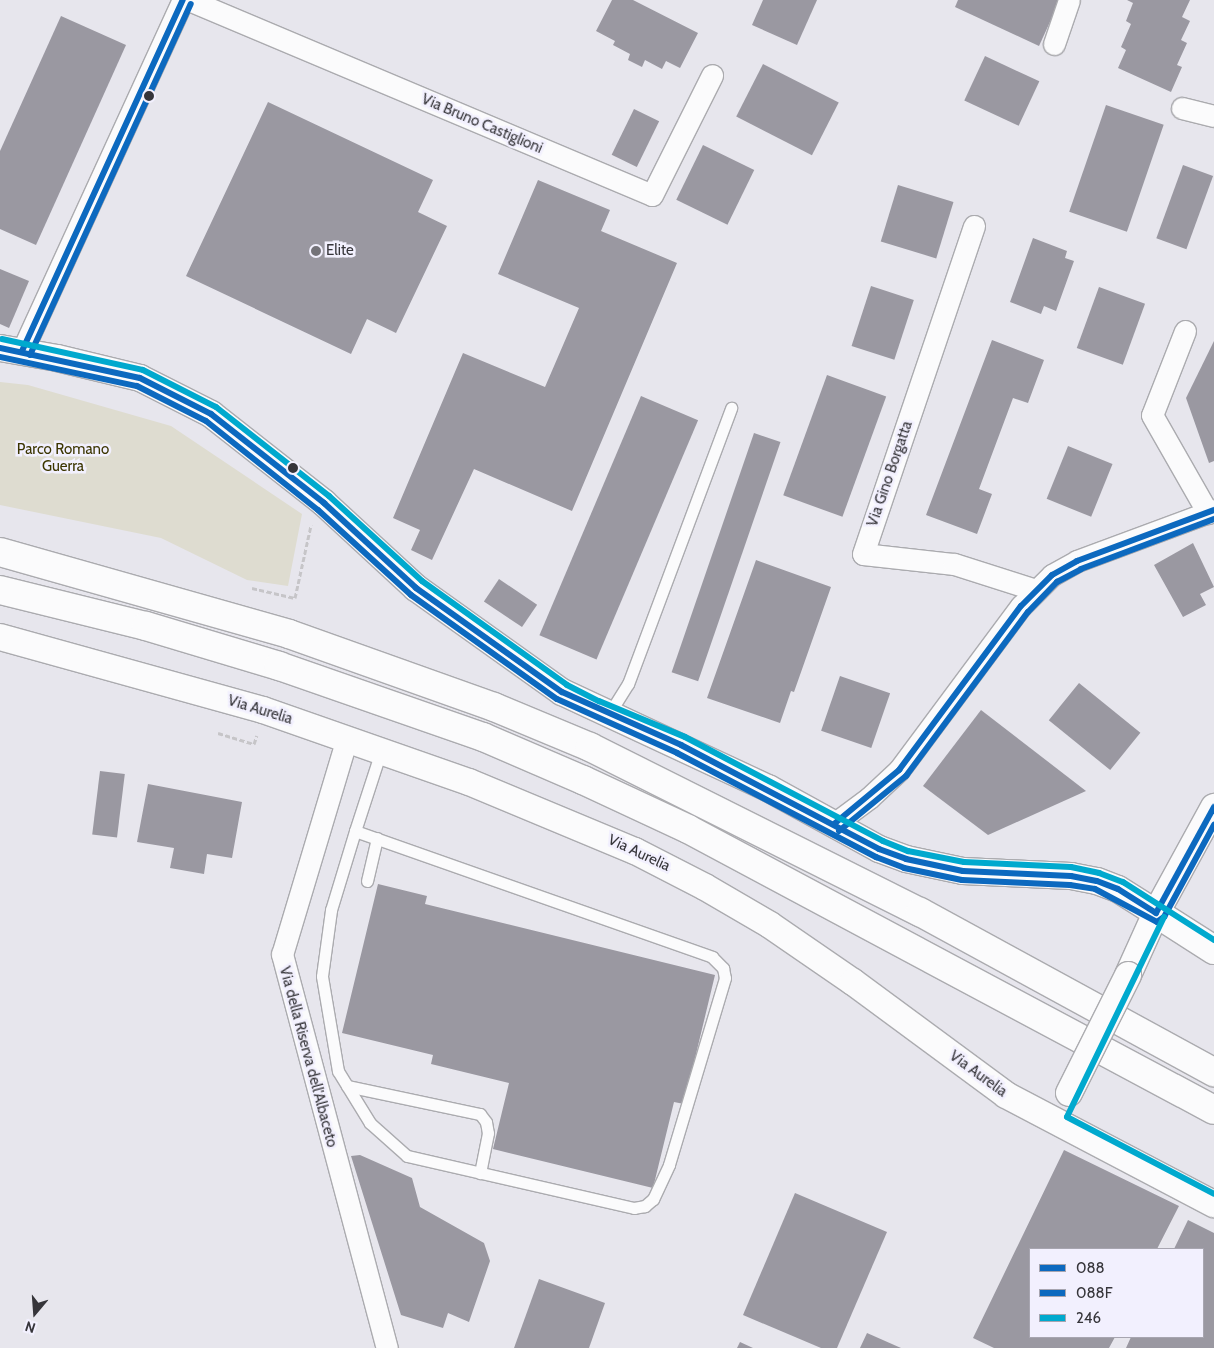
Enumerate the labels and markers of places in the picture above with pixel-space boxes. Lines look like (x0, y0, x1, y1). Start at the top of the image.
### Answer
unlabelled marker (144, 91, 154, 101)
place label: Elite (326, 242, 354, 260)
marker: Elite (310, 245, 322, 257)
unlabelled marker (288, 463, 298, 473)

